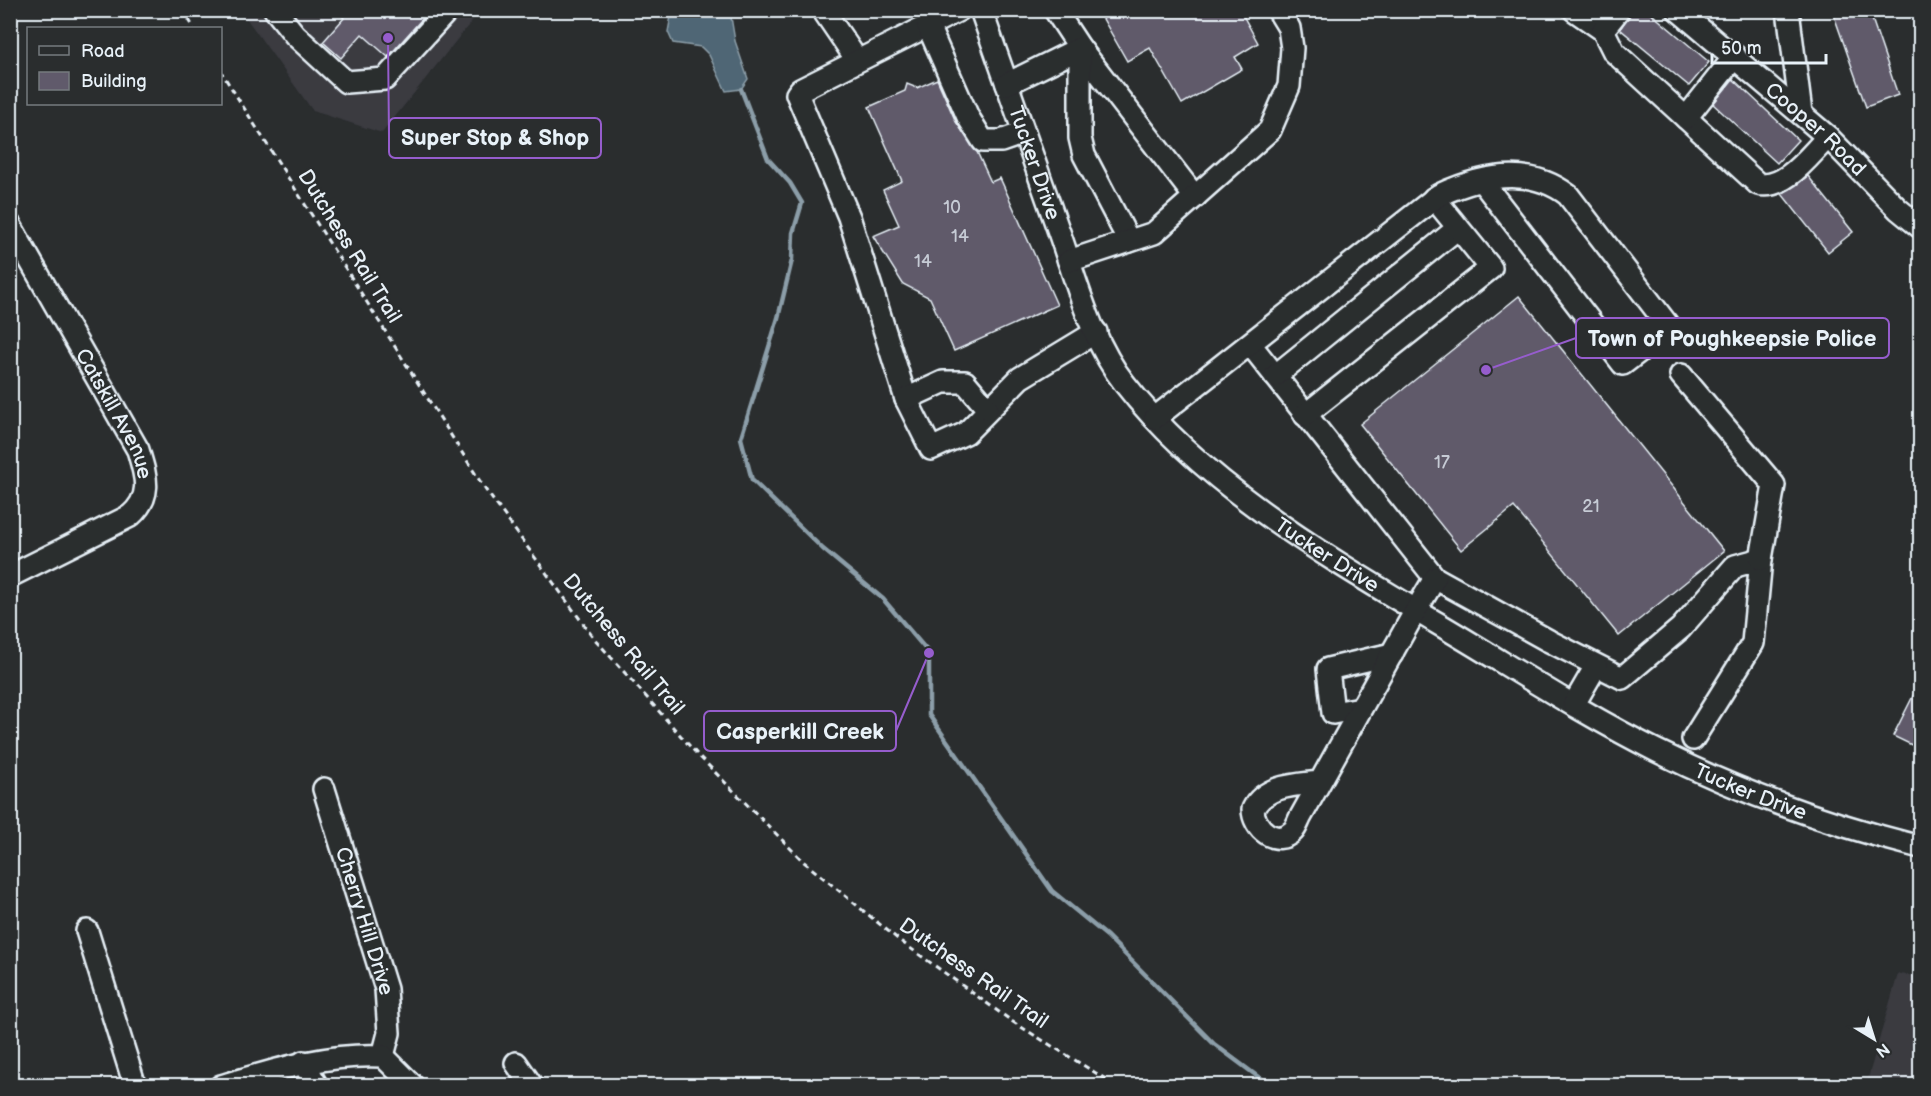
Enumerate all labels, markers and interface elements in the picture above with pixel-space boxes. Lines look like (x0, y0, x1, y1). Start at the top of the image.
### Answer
legend (27, 27, 222, 105)
scale bar (1712, 27, 1826, 65)
text: 50 m (1721, 38, 1762, 59)
text: Road (81, 41, 125, 62)
text: Building (81, 71, 147, 92)
street label: Cooper Road (1760, 77, 1871, 181)
street label: Tucker Drive (1003, 103, 1066, 223)
callout: Super Stop & Shop (389, 118, 601, 158)
text: Super Stop & Shop (401, 125, 589, 152)
street label: Dutchess Rail Trail (292, 165, 407, 328)
house number: 10 (943, 197, 961, 218)
house number: 14 (951, 226, 969, 247)
house number: 14 (914, 251, 932, 272)
callout: Town of Poughkeepsie Police (1576, 318, 1889, 358)
text: Town of Poughkeepsie Police (1588, 326, 1876, 353)
street label: Catskill Avenue (70, 344, 157, 481)
house number: 17 (1434, 452, 1450, 473)
house number: 21 (1582, 496, 1600, 517)
street label: Tucker Drive (1270, 513, 1384, 598)
street label: Dutchess Rail Trail (557, 569, 690, 720)
callout: Casperkill Creek (704, 711, 896, 751)
text: Casperkill Creek (716, 719, 884, 746)
street label: Tucker Drive (1690, 758, 1810, 826)
street label: Cherry Hill Drive (330, 844, 399, 998)
street label: Dutchess Rail Trail (894, 913, 1053, 1034)
north arrow (1844, 1009, 1904, 1069)
text: N (1872, 1038, 1893, 1061)

